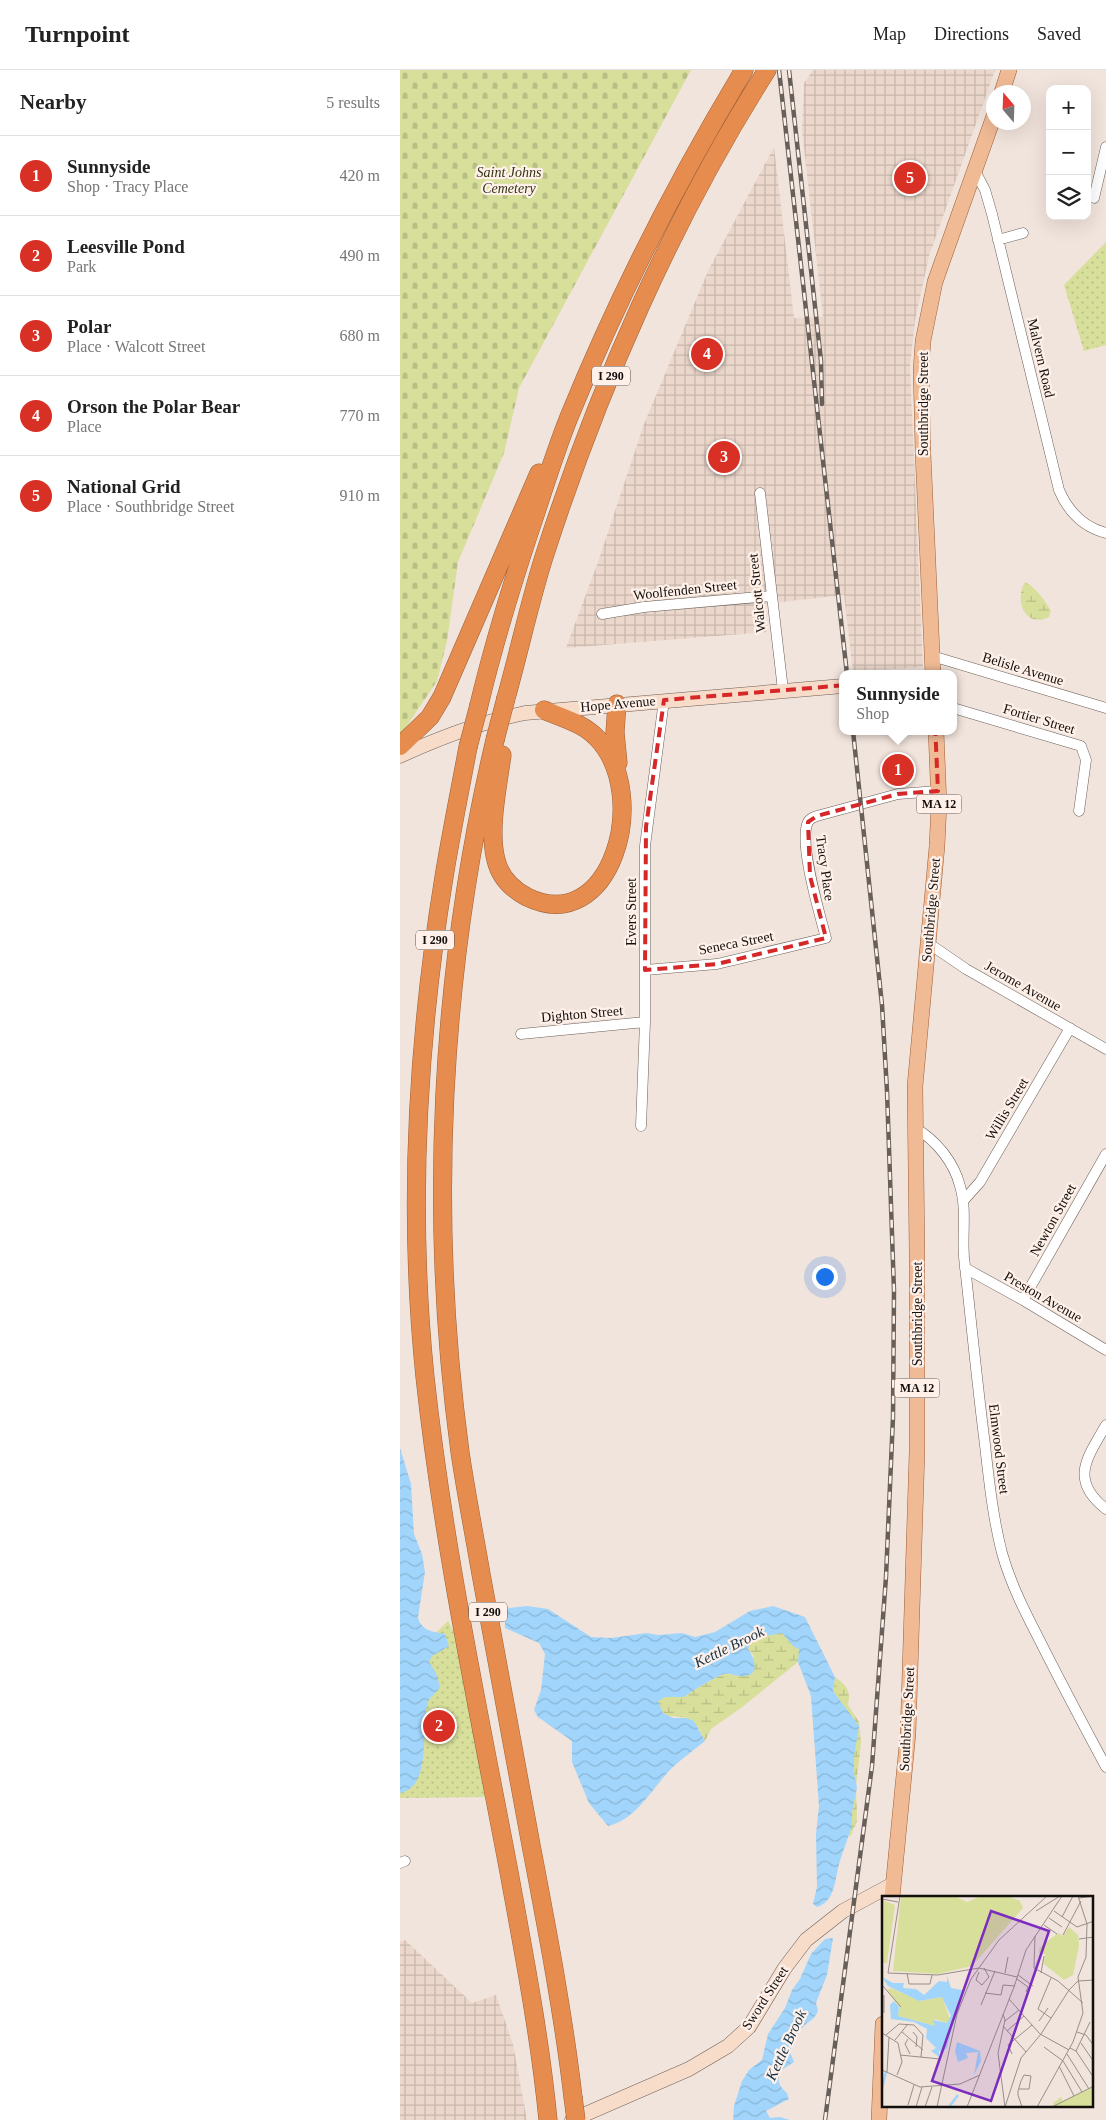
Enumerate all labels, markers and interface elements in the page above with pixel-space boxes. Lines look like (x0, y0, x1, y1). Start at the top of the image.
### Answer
text: Turnpoint (25, 21, 130, 47)
text: Map (873, 24, 906, 44)
text: Directions (934, 24, 1009, 44)
text: Saved (1037, 24, 1081, 44)
north arrow (986, 85, 1031, 130)
map controls (1046, 85, 1091, 220)
button: + (1046, 85, 1091, 130)
text: Nearby (20, 90, 87, 114)
text: 5 results (326, 94, 380, 111)
button: − (1046, 130, 1091, 175)
text: Sunnyside (67, 156, 150, 177)
pin: 5 (894, 159, 926, 197)
park label: Saint Johns Cemetery (477, 165, 542, 196)
text: 1 (32, 167, 40, 184)
text: 420 m (340, 167, 380, 184)
button: layers (1046, 175, 1091, 220)
text: Shop · Tracy Place (67, 178, 188, 195)
text: Leesville Pond (67, 236, 185, 257)
text: 2 (32, 247, 40, 264)
text: 490 m (340, 247, 380, 264)
text: Park (67, 258, 96, 275)
text: Polar (67, 316, 111, 337)
street label: Malvern Road (1025, 317, 1057, 399)
text: 3 (32, 327, 40, 344)
text: 680 m (340, 327, 380, 344)
pin: 4 (691, 335, 723, 373)
text: Place · Walcott Street (67, 338, 205, 355)
street label: Southbridge Street (916, 352, 931, 456)
road number: I 290 (592, 366, 630, 386)
text: Orson the Polar Bear (67, 396, 240, 417)
text: 4 (32, 407, 40, 424)
text: 770 m (340, 407, 380, 424)
text: Place (67, 418, 102, 435)
pin: 3 (708, 438, 740, 476)
text: National Grid (67, 476, 180, 497)
text: 5 (32, 487, 40, 504)
text: 910 m (340, 487, 380, 504)
text: Place · Southbridge Street (67, 498, 235, 515)
street label: Walcott Street (745, 553, 769, 633)
street label: Woolfenden Street (632, 577, 738, 603)
street label: Belisle Avenue (981, 650, 1065, 688)
popup (839, 670, 957, 735)
text: Sunnyside (856, 683, 940, 704)
street label: Hope Avenue (580, 693, 656, 715)
street label: Fortier Street (1001, 701, 1077, 737)
text: Shop (856, 705, 889, 722)
pin: 1 (882, 751, 914, 789)
road number: MA 12 (916, 794, 962, 814)
street label: Tracy Place (813, 834, 837, 902)
street label: Southbridge Street (919, 857, 943, 963)
street label: Evers Street (624, 878, 639, 946)
street label: Seneca Street (697, 928, 775, 958)
road number: I 290 (416, 930, 454, 950)
street label: Jerome Avenue (982, 958, 1064, 1014)
street label: Dighton Street (540, 1003, 624, 1025)
street label: Willis Street (983, 1075, 1031, 1143)
street label: Newton Street (1027, 1181, 1079, 1259)
street label: Southbridge Street (910, 1262, 925, 1366)
your location (812, 1264, 838, 1290)
street label: Preston Avenue (1001, 1269, 1085, 1325)
road number: MA 12 (894, 1379, 940, 1398)
street label: Elmwood Street (986, 1403, 1012, 1495)
road number: I 290 (469, 1602, 507, 1621)
water label: Kettle Brook (691, 1623, 767, 1671)
street label: Southbridge Street (897, 1666, 917, 1772)
pin: 2 (423, 1707, 455, 1745)
inset map (882, 1896, 1094, 2108)
street label: Sword Street (739, 1963, 791, 2033)
water label: Kettle Brook (762, 2007, 809, 2084)

